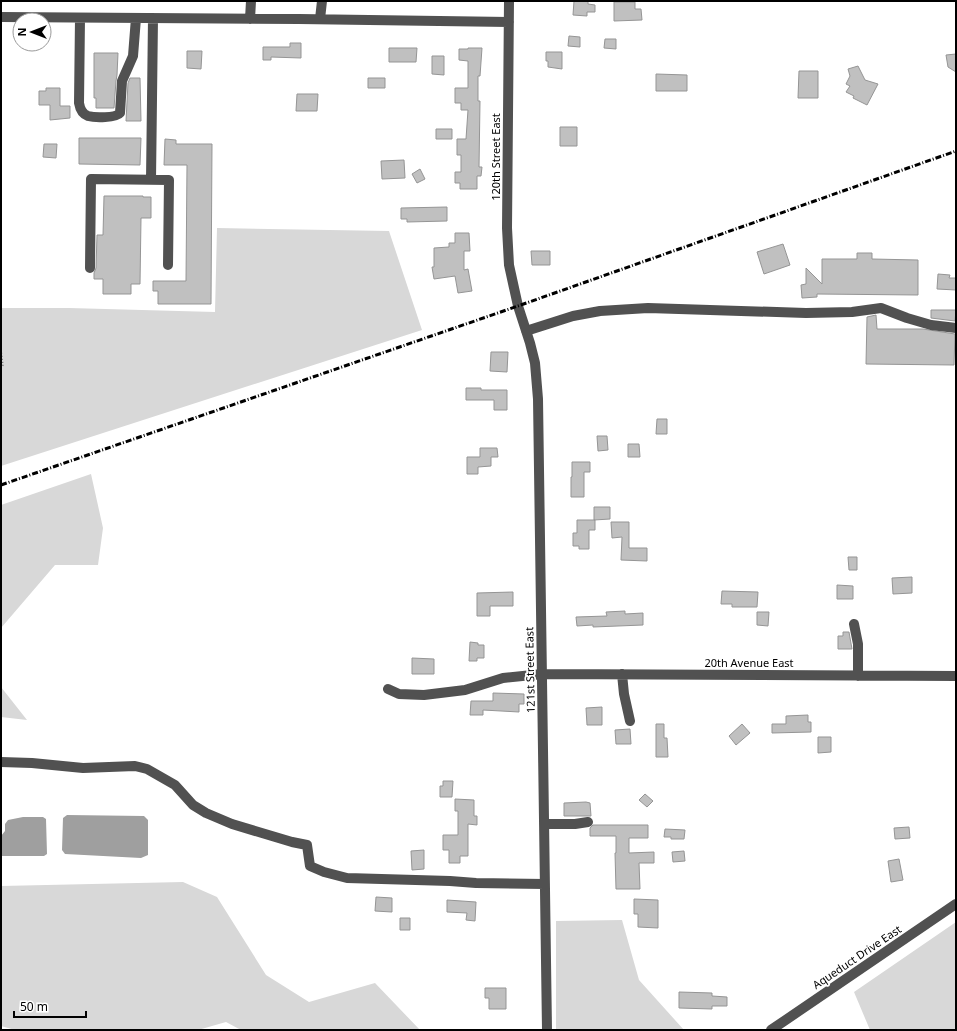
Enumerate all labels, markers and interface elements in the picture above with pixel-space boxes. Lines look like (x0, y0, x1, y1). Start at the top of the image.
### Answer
north arrow (12, 12, 52, 52)
text: N (14, 28, 29, 36)
street label: 120th Street East (488, 113, 503, 201)
street label: 121st Street East (521, 627, 538, 713)
street label: 20th Avenue East (704, 655, 794, 670)
street label: Aqueduct Drive East (809, 921, 904, 992)
scale bar (14, 993, 86, 1019)
text: 50 m (20, 998, 48, 1015)

